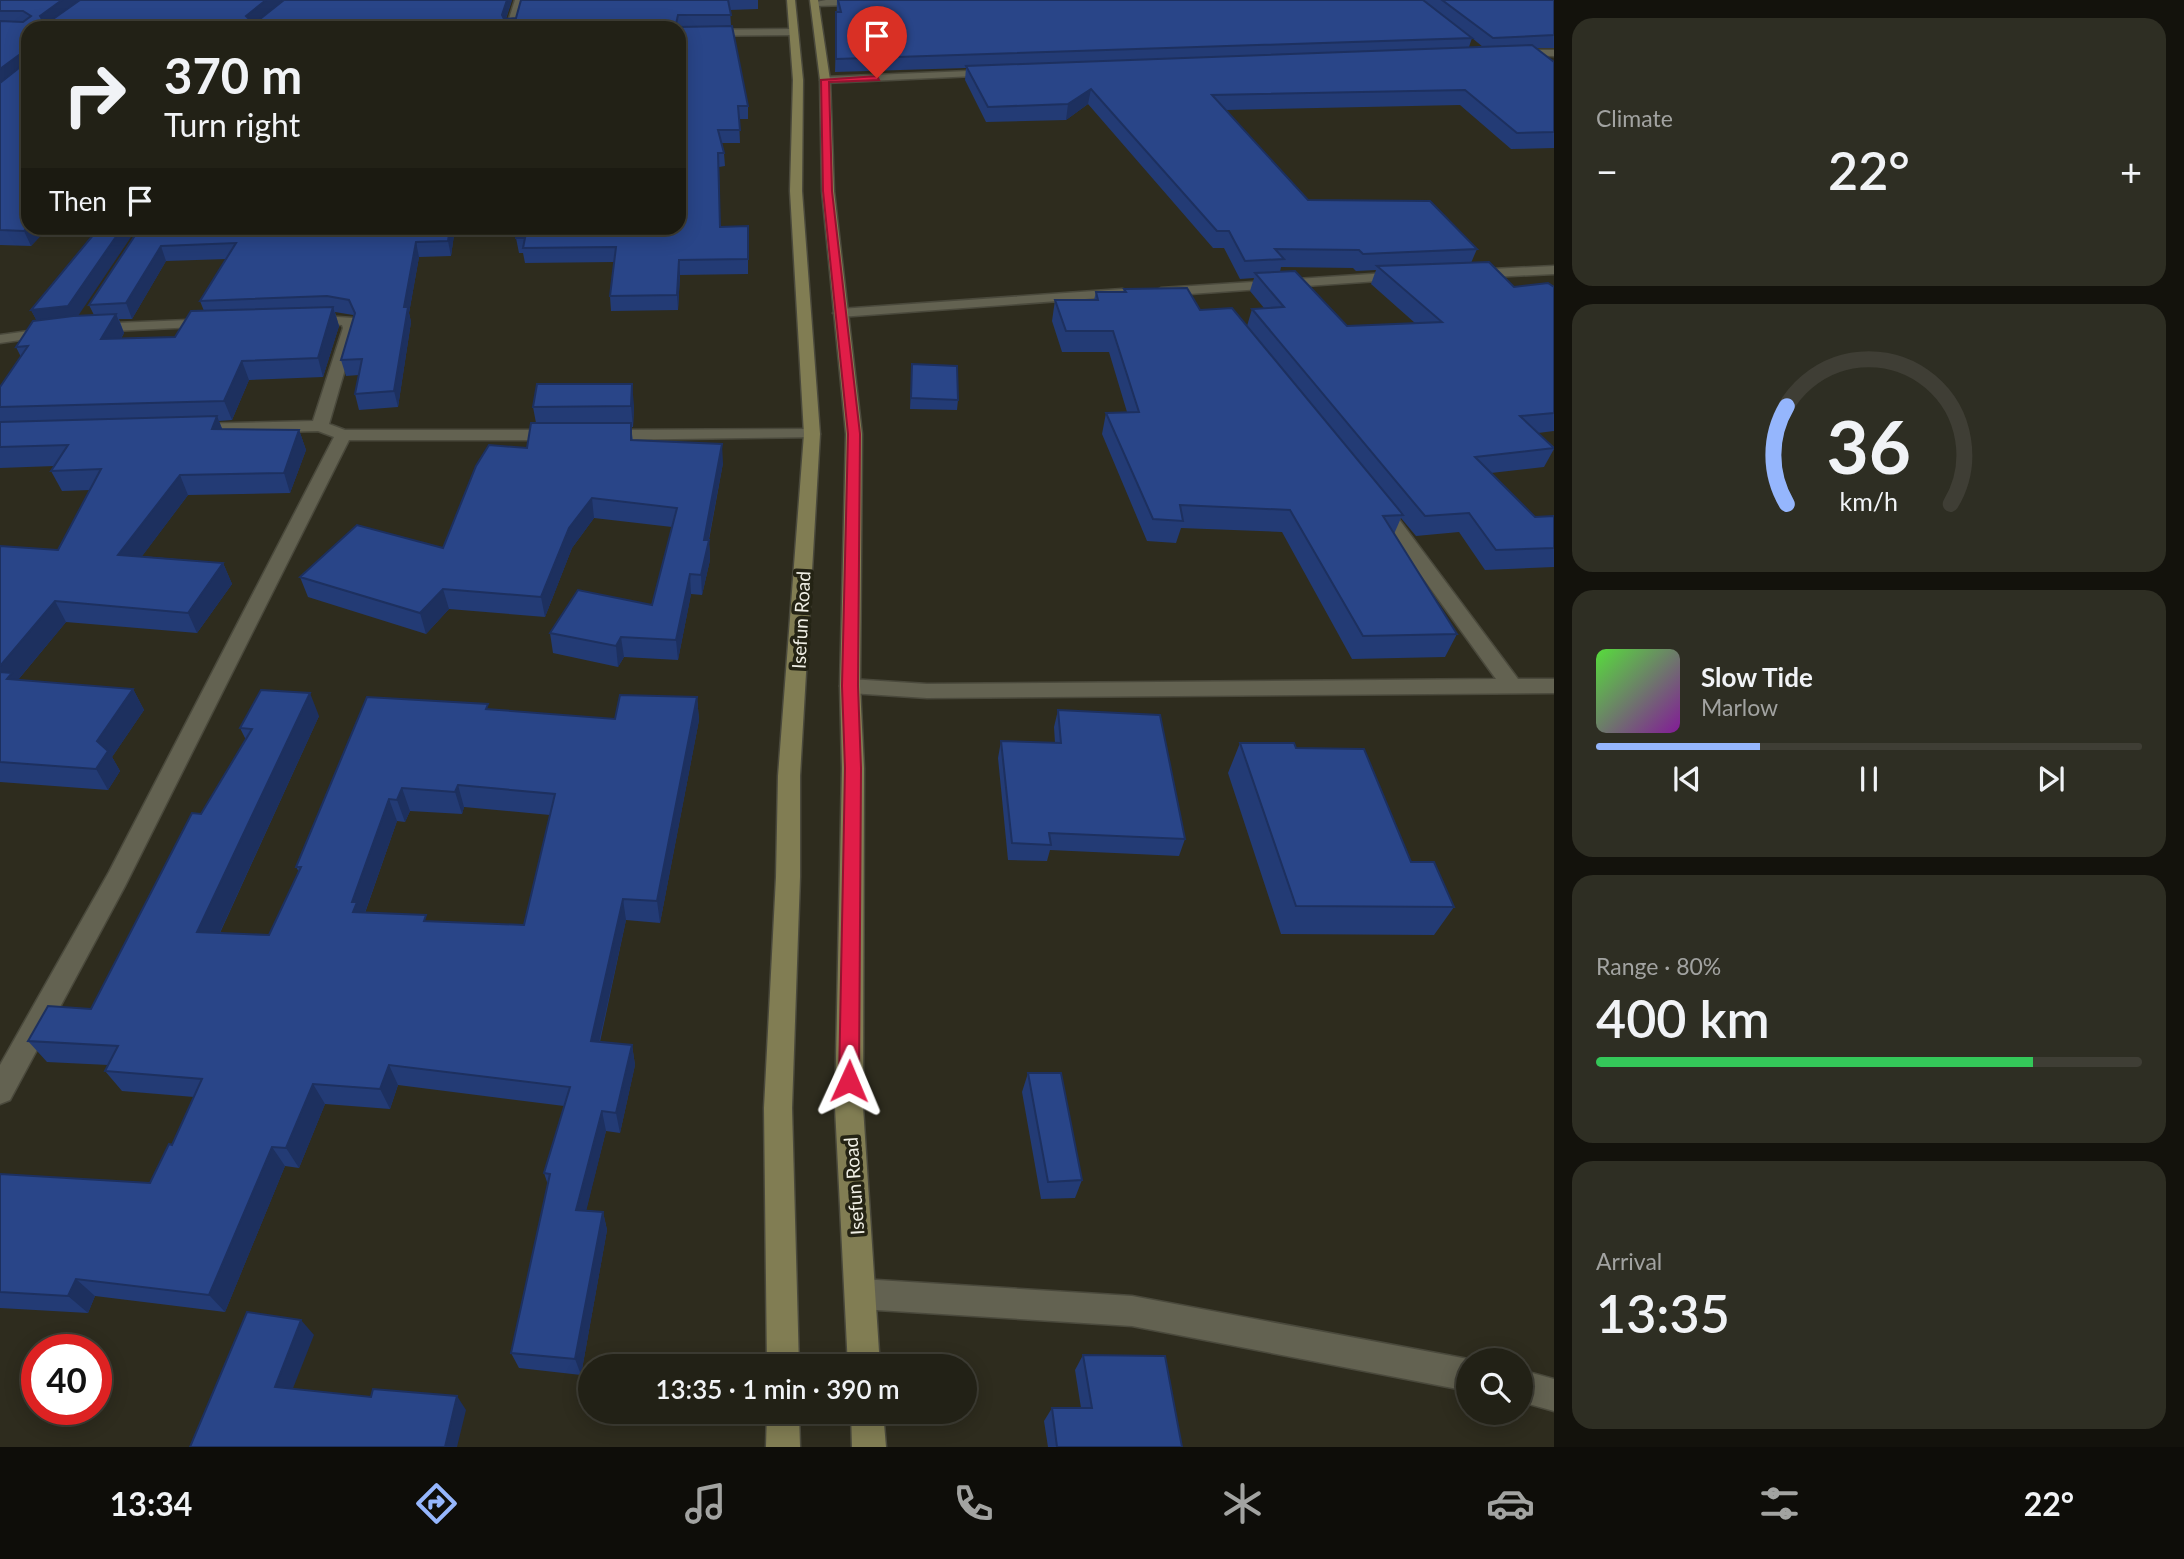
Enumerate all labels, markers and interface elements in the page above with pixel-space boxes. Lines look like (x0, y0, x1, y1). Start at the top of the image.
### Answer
pin (847, 6, 907, 78)
icon: arrive (858, 17, 896, 55)
text: 370 m (164, 46, 302, 104)
icon: right (49, 49, 140, 140)
text: Climate (1596, 104, 1673, 132)
text: Turn right (164, 105, 300, 144)
text: 22° (1828, 139, 1910, 201)
text: − (1596, 148, 1618, 194)
text: + (2120, 148, 2142, 194)
icon: arrive (121, 182, 159, 220)
text: Then (49, 185, 107, 217)
text: 36 (1827, 402, 1911, 490)
text: km/h (1840, 485, 1898, 515)
street label: Isefun Road (786, 570, 815, 670)
text: Slow Tide (1701, 661, 1813, 693)
text: Marlow (1701, 693, 1778, 721)
icon: previous (1668, 760, 1706, 798)
icon: pause (1850, 760, 1888, 798)
icon: next (2032, 760, 2070, 798)
text: Range · 80% (1596, 952, 1721, 980)
text: 400 km (1596, 987, 1770, 1049)
position arrow (812, 1044, 886, 1118)
street label: Isefun Road (839, 1136, 868, 1236)
text: Arrival (1596, 1247, 1662, 1275)
text: 13:35 (1596, 1282, 1730, 1344)
speed limit sign: 40 (21, 1334, 112, 1425)
map controls (1456, 1348, 1533, 1425)
button: search (1456, 1348, 1533, 1425)
text: 13:35 · 1 min · 390 m (655, 1373, 900, 1405)
icon: directions (412, 1479, 461, 1528)
icon: music (681, 1479, 730, 1528)
icon: phone (949, 1479, 998, 1528)
icon: climate (1218, 1479, 1267, 1528)
icon: car (1486, 1479, 1535, 1528)
icon: filters (1755, 1479, 1804, 1528)
text: 13:34 (110, 1484, 192, 1523)
text: 22° (2024, 1484, 2074, 1523)

